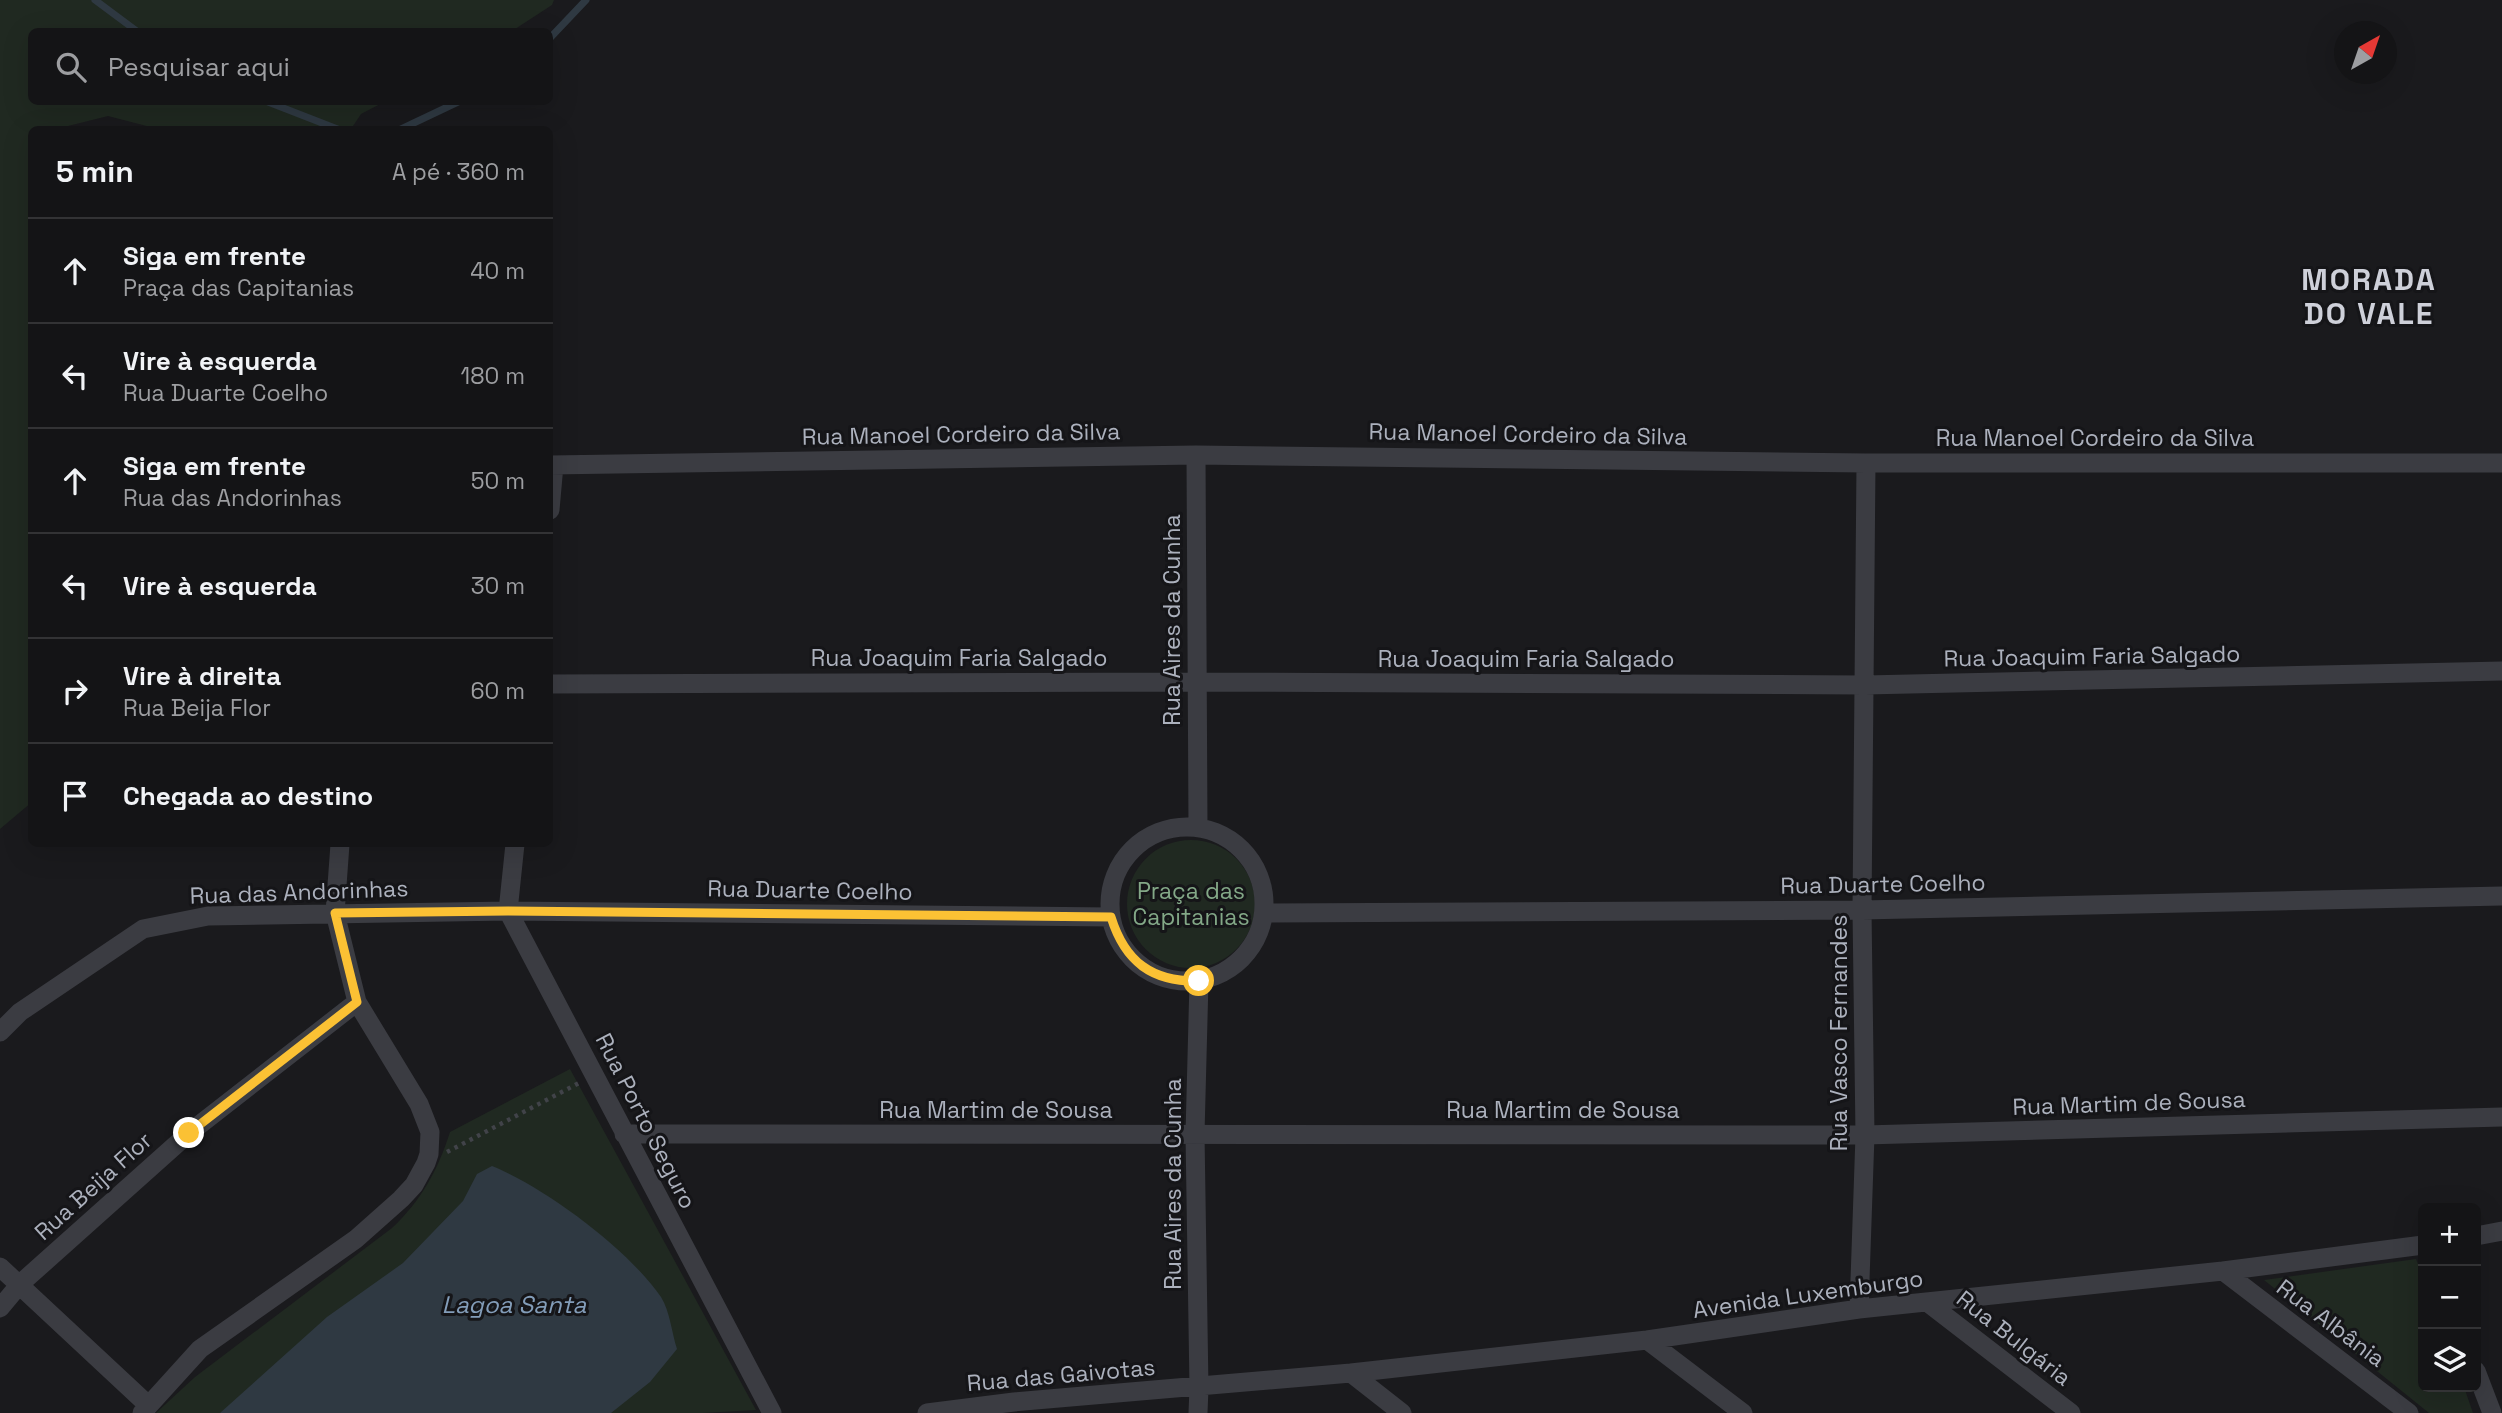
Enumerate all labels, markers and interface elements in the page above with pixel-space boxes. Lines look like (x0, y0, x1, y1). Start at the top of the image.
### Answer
north arrow (2334, 21, 2397, 84)
search box (28, 28, 553, 105)
icon: search (52, 48, 90, 86)
text: Pesquisar aqui (108, 50, 290, 84)
text: 5 min (56, 152, 134, 191)
text: A pé · 360 m (392, 157, 525, 187)
text: Siga em frente (123, 239, 306, 273)
icon: ahead (56, 252, 94, 290)
text: 40 m (470, 256, 525, 286)
district label: MORADA DO VALE (2301, 260, 2437, 333)
text: Praça das Capitanias (123, 273, 354, 303)
text: Vire à esquerda (123, 344, 317, 378)
icon: left (56, 357, 94, 395)
text: 180 m (461, 361, 525, 391)
text: Rua Duarte Coelho (123, 378, 328, 408)
street label: Rua Manoel Cordeiro da Silva (801, 416, 1121, 452)
street label: Rua Manoel Cordeiro da Silva (1368, 416, 1688, 452)
street label: Rua Manoel Cordeiro da Silva (1936, 423, 2254, 453)
text: Siga em frente (123, 449, 306, 483)
icon: ahead (56, 462, 94, 500)
text: 50 m (471, 466, 525, 496)
text: Rua das Andorinhas (123, 483, 342, 513)
street label: Rua Aires da Cunha (1157, 514, 1187, 726)
icon: left (56, 567, 94, 605)
text: Vire à esquerda (123, 569, 317, 603)
text: 30 m (471, 571, 525, 601)
street label: Rua Joaquim Faria Salgado (1943, 638, 2241, 674)
street label: Rua Joaquim Faria Salgado (811, 643, 1107, 673)
street label: Rua Joaquim Faria Salgado (1378, 644, 1674, 674)
text: Vire à direita (123, 659, 281, 693)
icon: right (56, 672, 94, 710)
text: 60 m (470, 676, 525, 706)
text: Rua Beija Flor (123, 693, 271, 723)
icon: arrive (56, 777, 94, 815)
text: Chegada ao destino (123, 779, 373, 813)
street label: Rua Duarte Coelho (1780, 867, 1986, 901)
street label: Rua das Andorinhas (189, 873, 409, 911)
street label: Rua Duarte Coelho (707, 873, 913, 907)
park label: Praça das Capitanias (1132, 876, 1250, 932)
street label: Rua Vasco Fernandes (1824, 915, 1854, 1151)
route start (1183, 965, 1214, 996)
street label: Rua Porto Seguro (589, 1028, 703, 1214)
street label: Rua Aires da Cunha (1158, 1078, 1188, 1290)
street label: Rua Martim de Sousa (2012, 1084, 2246, 1122)
street label: Rua Martim de Sousa (879, 1095, 1113, 1125)
street label: Rua Martim de Sousa (1446, 1095, 1680, 1125)
route end (173, 1117, 204, 1148)
street label: Rua Beija Flor (28, 1125, 158, 1247)
map controls (2418, 1203, 2481, 1392)
button: + (2418, 1203, 2481, 1266)
street label: Avenida Luxemburgo (1691, 1263, 1925, 1325)
button: − (2418, 1266, 2481, 1329)
street label: Rua Albânia (2271, 1272, 2391, 1374)
street label: Rua Bulgária (1950, 1284, 2078, 1392)
water label: Lagoa Santa (442, 1289, 586, 1320)
button: layers (2418, 1329, 2481, 1392)
street label: Rua das Gaivotas (965, 1352, 1157, 1398)

